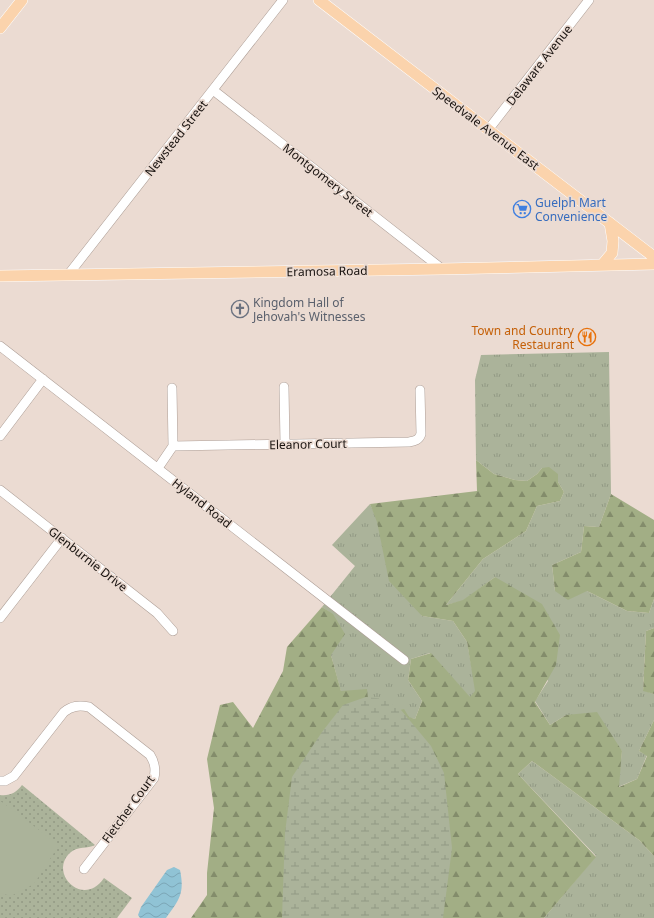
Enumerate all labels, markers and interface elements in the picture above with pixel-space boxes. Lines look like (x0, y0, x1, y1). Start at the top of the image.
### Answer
street label: Delaware Avenue (502, 21, 576, 109)
street label: Speedvale Avenue East (429, 82, 543, 174)
street label: Newstead Street (141, 96, 212, 180)
street label: Montgomery Street (279, 139, 377, 221)
place label: Guelph Mart Convenience (535, 194, 608, 225)
supermarket icon: Guelph Mart Convenience (512, 199, 532, 219)
street label: Eramosa Road (286, 262, 368, 280)
place label: Kingdom Hall of Jehovah's Witnesses (252, 294, 366, 325)
church icon: Kingdom Hall of Jehovah's Witnesses (230, 299, 250, 319)
place label: Town and Country Restaurant (471, 322, 575, 353)
restaurant icon: Town and Country Restaurant (577, 327, 597, 347)
street label: Eleanor Court (269, 435, 348, 453)
street label: Hyland Road (169, 474, 235, 532)
street label: Glenburnie Drive (45, 523, 131, 595)
street label: Fletcher Court (98, 771, 159, 846)

